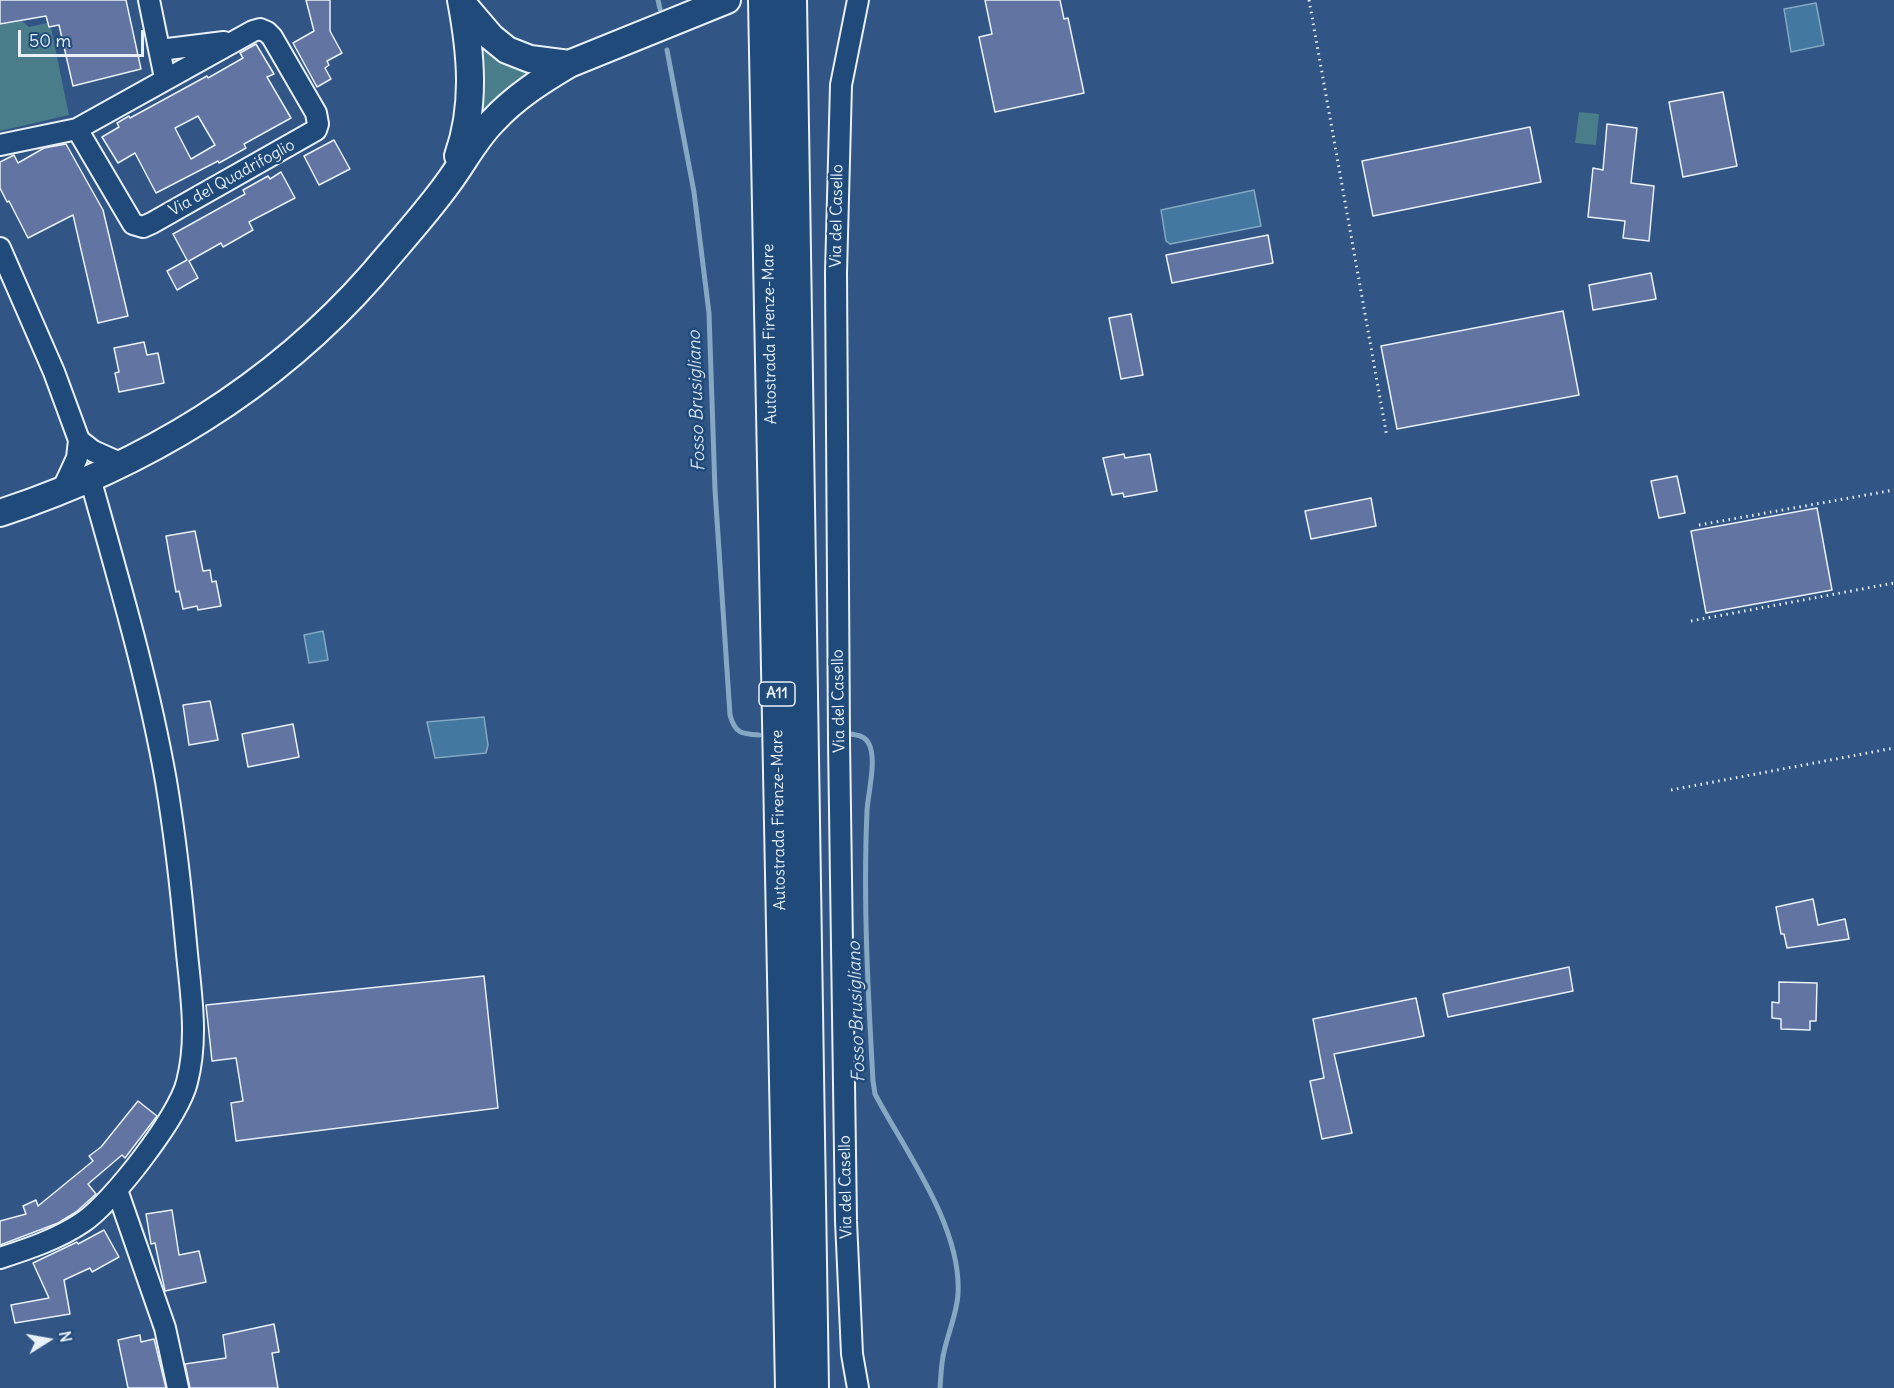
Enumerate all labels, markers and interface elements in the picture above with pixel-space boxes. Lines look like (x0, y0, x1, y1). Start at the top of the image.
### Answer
scale bar (21, 18, 147, 56)
text: 50 m (29, 29, 71, 52)
street label: Via del Quadrifoglio (166, 135, 298, 221)
street label: Via del Casello (826, 164, 848, 268)
street label: Autostrada Firenze-Mare (759, 244, 781, 424)
water label: Fosso Brusigliano (684, 330, 710, 472)
street label: Via del Casello (828, 649, 850, 753)
road number: A11 (759, 682, 795, 706)
street label: Autostrada Firenze-Mare (768, 730, 790, 910)
water label: Fosso Brusigliano (844, 941, 870, 1083)
street label: Via del Casello (835, 1135, 857, 1239)
north arrow (18, 1310, 78, 1370)
text: N (55, 1329, 77, 1344)

